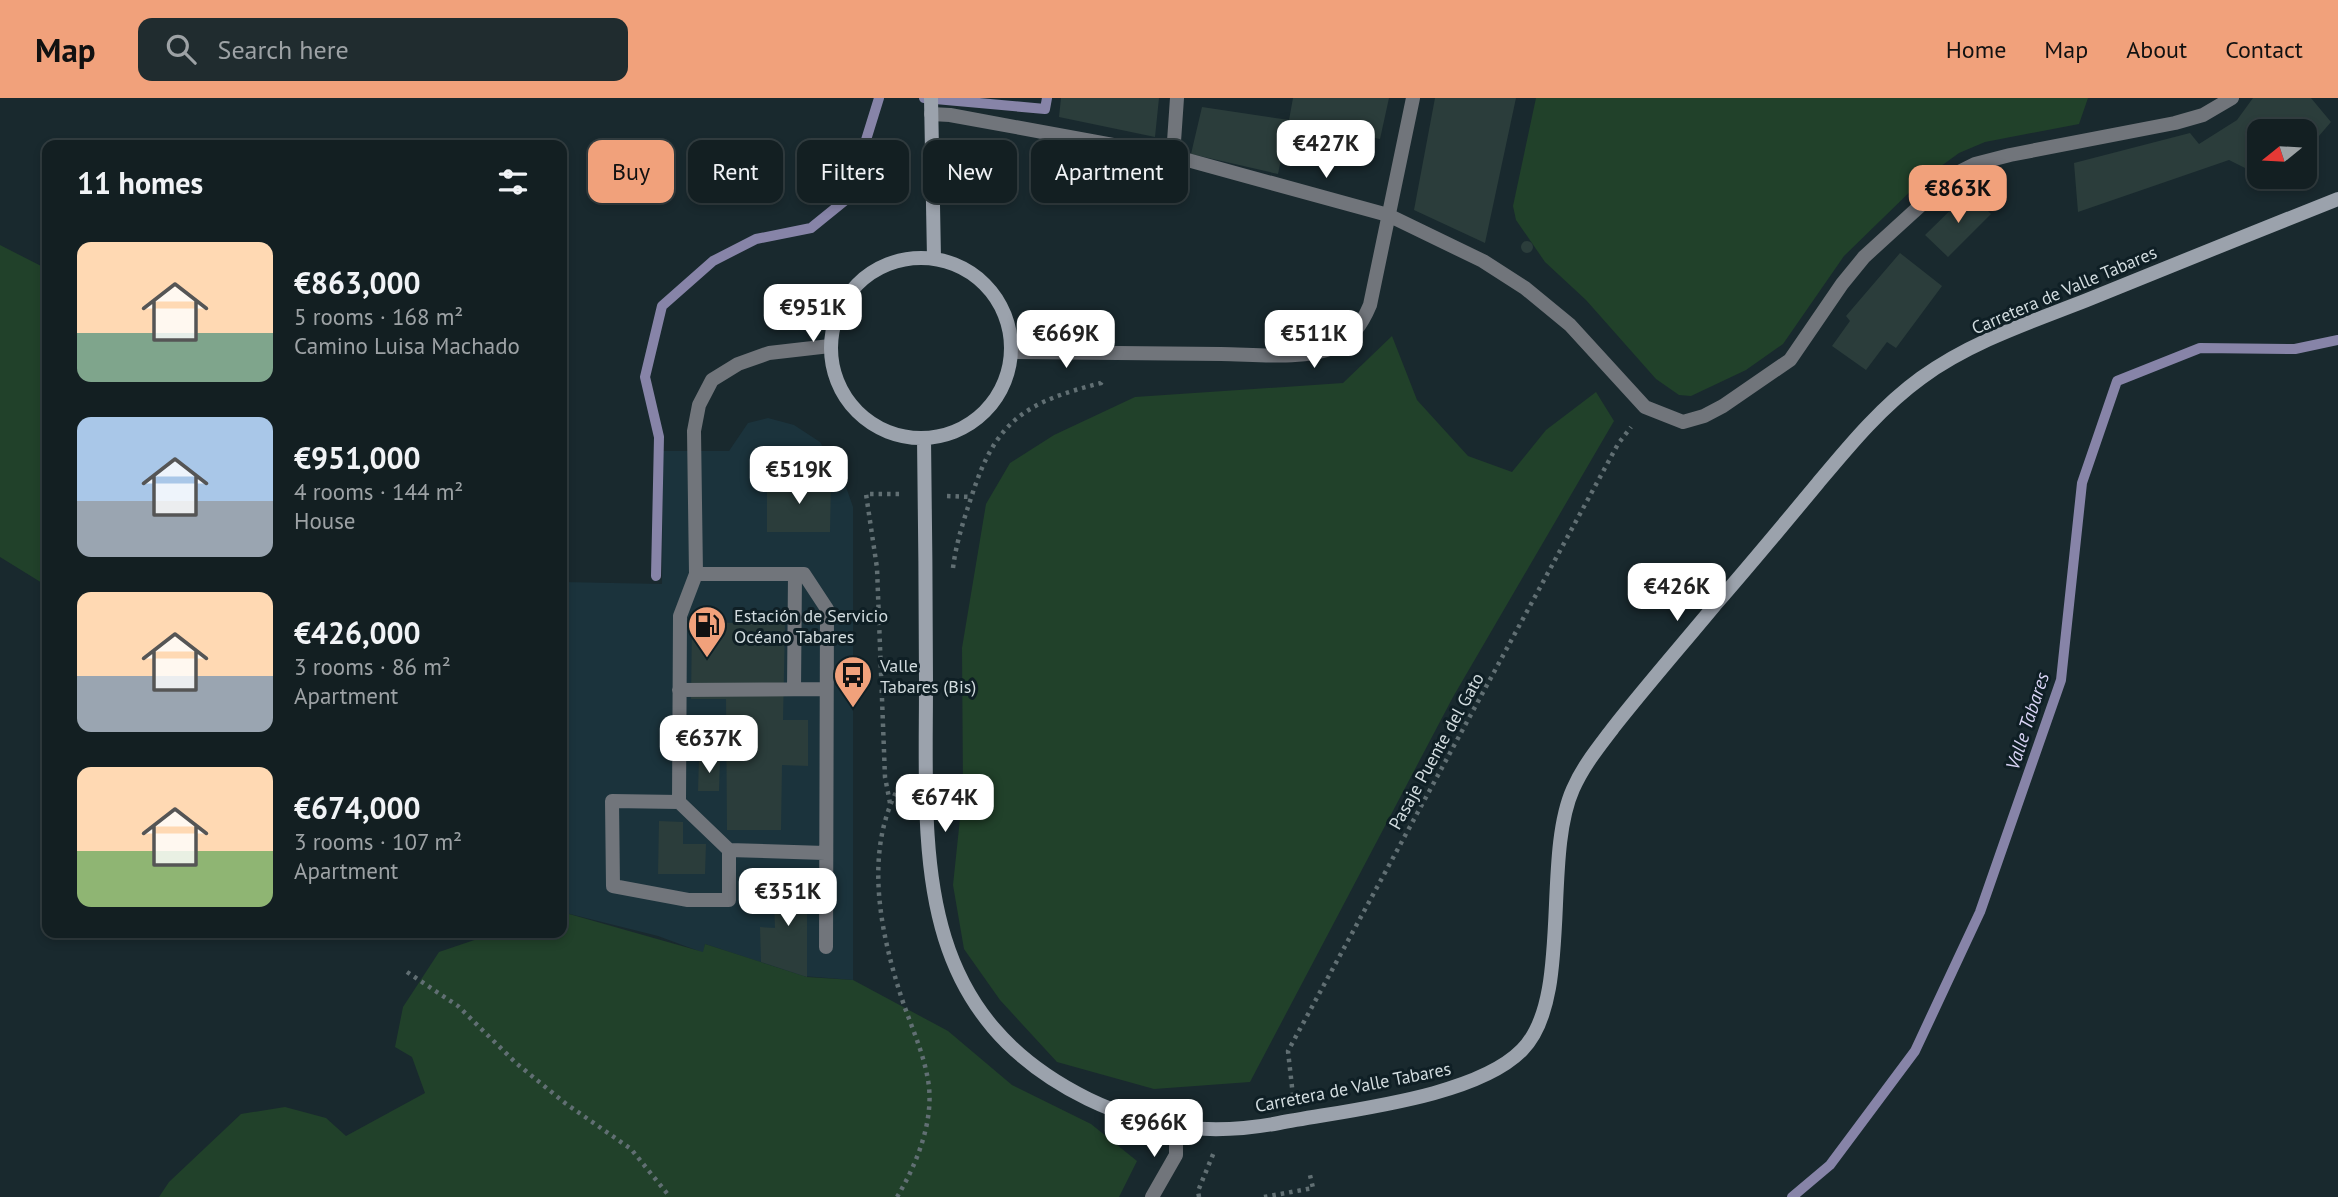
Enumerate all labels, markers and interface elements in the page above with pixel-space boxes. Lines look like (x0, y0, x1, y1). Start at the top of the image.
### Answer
search box (138, 18, 628, 81)
text: Map (35, 28, 96, 71)
icon: search (162, 30, 200, 68)
text: Search here (218, 33, 349, 66)
text: Home (1946, 34, 2006, 65)
text: Map (2044, 34, 2088, 65)
text: About (2126, 34, 2187, 65)
text: Contact (2225, 34, 2303, 65)
north arrow (2247, 119, 2317, 189)
map controls (2247, 119, 2317, 189)
pin: €427K (1277, 120, 1375, 180)
text: €427K (1293, 128, 1359, 157)
chip: Buy (588, 140, 674, 203)
chip: Rent (688, 140, 783, 203)
chip: Filters (797, 140, 909, 203)
chip: New (923, 140, 1017, 203)
chip: Apartment (1031, 140, 1188, 203)
text: 11 homes (77, 163, 203, 202)
icon: filters (494, 163, 532, 201)
pin: €863K (1909, 166, 2007, 225)
text: €863K (1925, 173, 1991, 202)
street label: Carretera de Valle Tabares (1968, 241, 2160, 339)
text: €863,000 (294, 263, 421, 302)
icon: home (133, 270, 217, 354)
pin: €951K (764, 285, 862, 344)
text: €951K (780, 292, 846, 321)
text: 5 rooms · 168 m² (294, 302, 463, 331)
pin: €669K (1017, 310, 1115, 370)
pin: €511K (1265, 310, 1363, 370)
text: €669K (1033, 318, 1099, 347)
text: €511K (1281, 318, 1347, 347)
text: Camino Luisa Machado (294, 331, 520, 360)
text: €951,000 (294, 438, 421, 477)
icon: home (133, 445, 217, 529)
pin: €519K (750, 446, 848, 506)
text: €519K (766, 454, 832, 483)
text: 4 rooms · 144 m² (294, 477, 463, 506)
text: House (294, 506, 356, 535)
pin: €426K (1628, 564, 1726, 623)
text: €426K (1644, 571, 1710, 600)
fuel station icon: Estación de Servicio Océano Tabares (686, 604, 728, 659)
place label: Estación de Servicio Océano Tabares (734, 604, 888, 648)
text: €426,000 (294, 613, 421, 652)
icon: home (133, 620, 217, 704)
text: 3 rooms · 86 m² (294, 652, 451, 681)
bus stop icon: Valle Tabares (Bis) (832, 654, 874, 709)
place label: Valle Tabares (Bis) (879, 654, 976, 698)
street label: Pasaje Puente del Gato (1383, 668, 1489, 834)
water label: Valle Tabares (2000, 669, 2054, 773)
text: Apartment (294, 681, 398, 710)
pin: €637K (660, 716, 758, 775)
text: €637K (676, 723, 742, 752)
pin: €674K (896, 774, 994, 834)
text: €674K (912, 782, 978, 811)
text: €674,000 (294, 788, 421, 827)
icon: home (133, 795, 217, 879)
text: 3 rooms · 107 m² (294, 827, 462, 856)
text: Apartment (294, 856, 398, 885)
pin: €351K (739, 868, 837, 928)
text: €351K (755, 876, 821, 905)
street label: Carretera de Valle Tabares (1253, 1057, 1453, 1117)
pin: €966K (1105, 1100, 1203, 1159)
text: €966K (1121, 1107, 1187, 1136)

